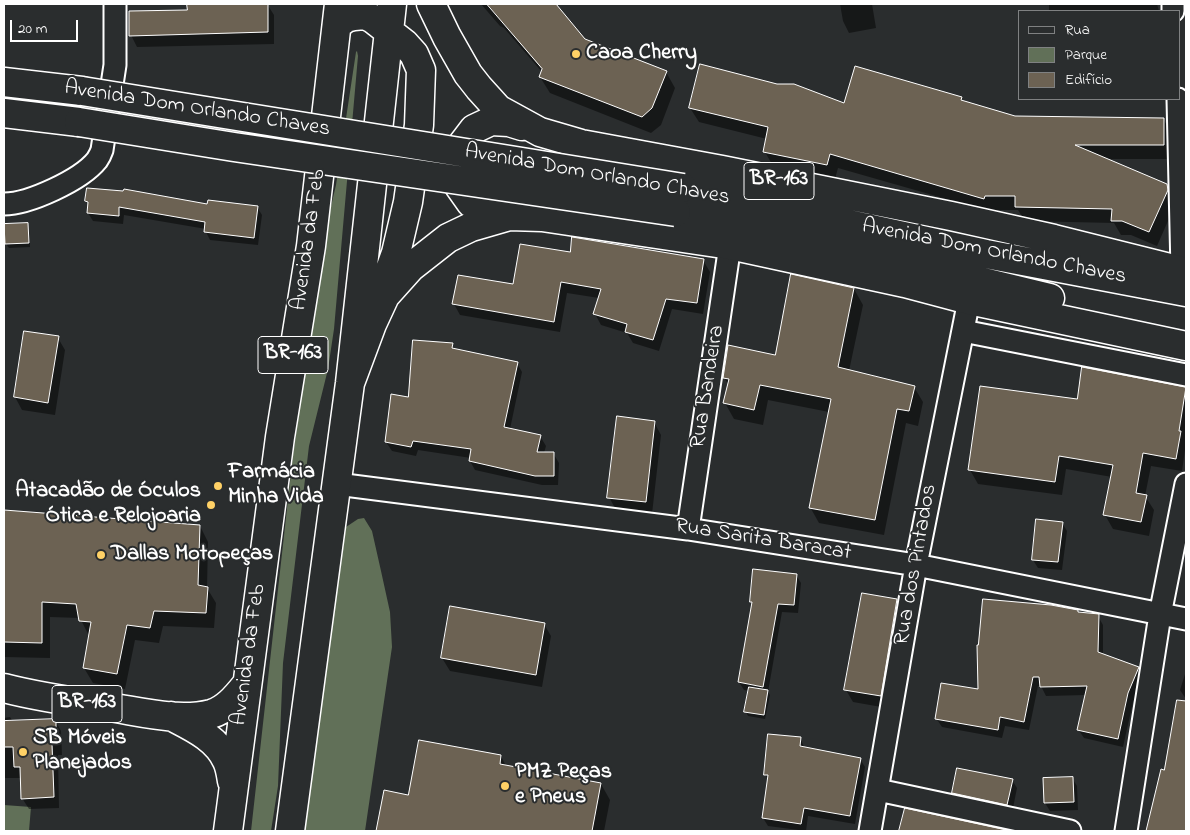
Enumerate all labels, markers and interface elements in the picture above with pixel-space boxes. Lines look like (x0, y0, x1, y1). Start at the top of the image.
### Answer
scale bar (12, 10, 80, 42)
legend (1018, 10, 1180, 100)
text: 20 m (18, 18, 47, 40)
text: Rua (1065, 19, 1090, 41)
place label: Caoa Cherry (586, 41, 697, 67)
text: Parque (1065, 44, 1107, 66)
marker: Caoa Cherry (570, 48, 582, 60)
text: Edifício (1065, 69, 1112, 91)
street label: Avenida Dom Orlando Chaves (62, 76, 332, 144)
street label: Avenida Dom Orlando Chaves (462, 140, 732, 212)
road number: BR-163 (744, 162, 814, 200)
street label: Avenida da Feb (287, 168, 333, 312)
street label: Avenida Dom Orlando Chaves (860, 214, 1128, 292)
street label: Rua Bandeira (686, 323, 732, 451)
road number: BR-163 (258, 336, 328, 374)
place label: Farmácia Minha Vida (228, 460, 324, 512)
place label: Atacadão de Óculos Ótica e Relojoaria (15, 479, 201, 530)
marker: Farmácia Minha Vida (212, 480, 224, 492)
street label: Rua dos Pintados (890, 482, 944, 648)
marker: Atacadão de Óculos Ótica e Relojoaria (205, 499, 217, 511)
street label: Rua Sarita Baracat (673, 514, 853, 568)
place label: Dallas Motopeças (111, 542, 273, 568)
marker: Dallas Motopeças (95, 549, 107, 561)
street label: Avenida da Feb (227, 583, 273, 727)
road number: BR-163 (52, 686, 122, 722)
place label: SB Móveis Planejados (33, 726, 132, 778)
marker: SB Móveis Planejados (17, 746, 29, 758)
place label: PMZ Peças e Pneus (515, 760, 612, 811)
marker: PMZ Peças e Pneus (499, 780, 511, 792)

